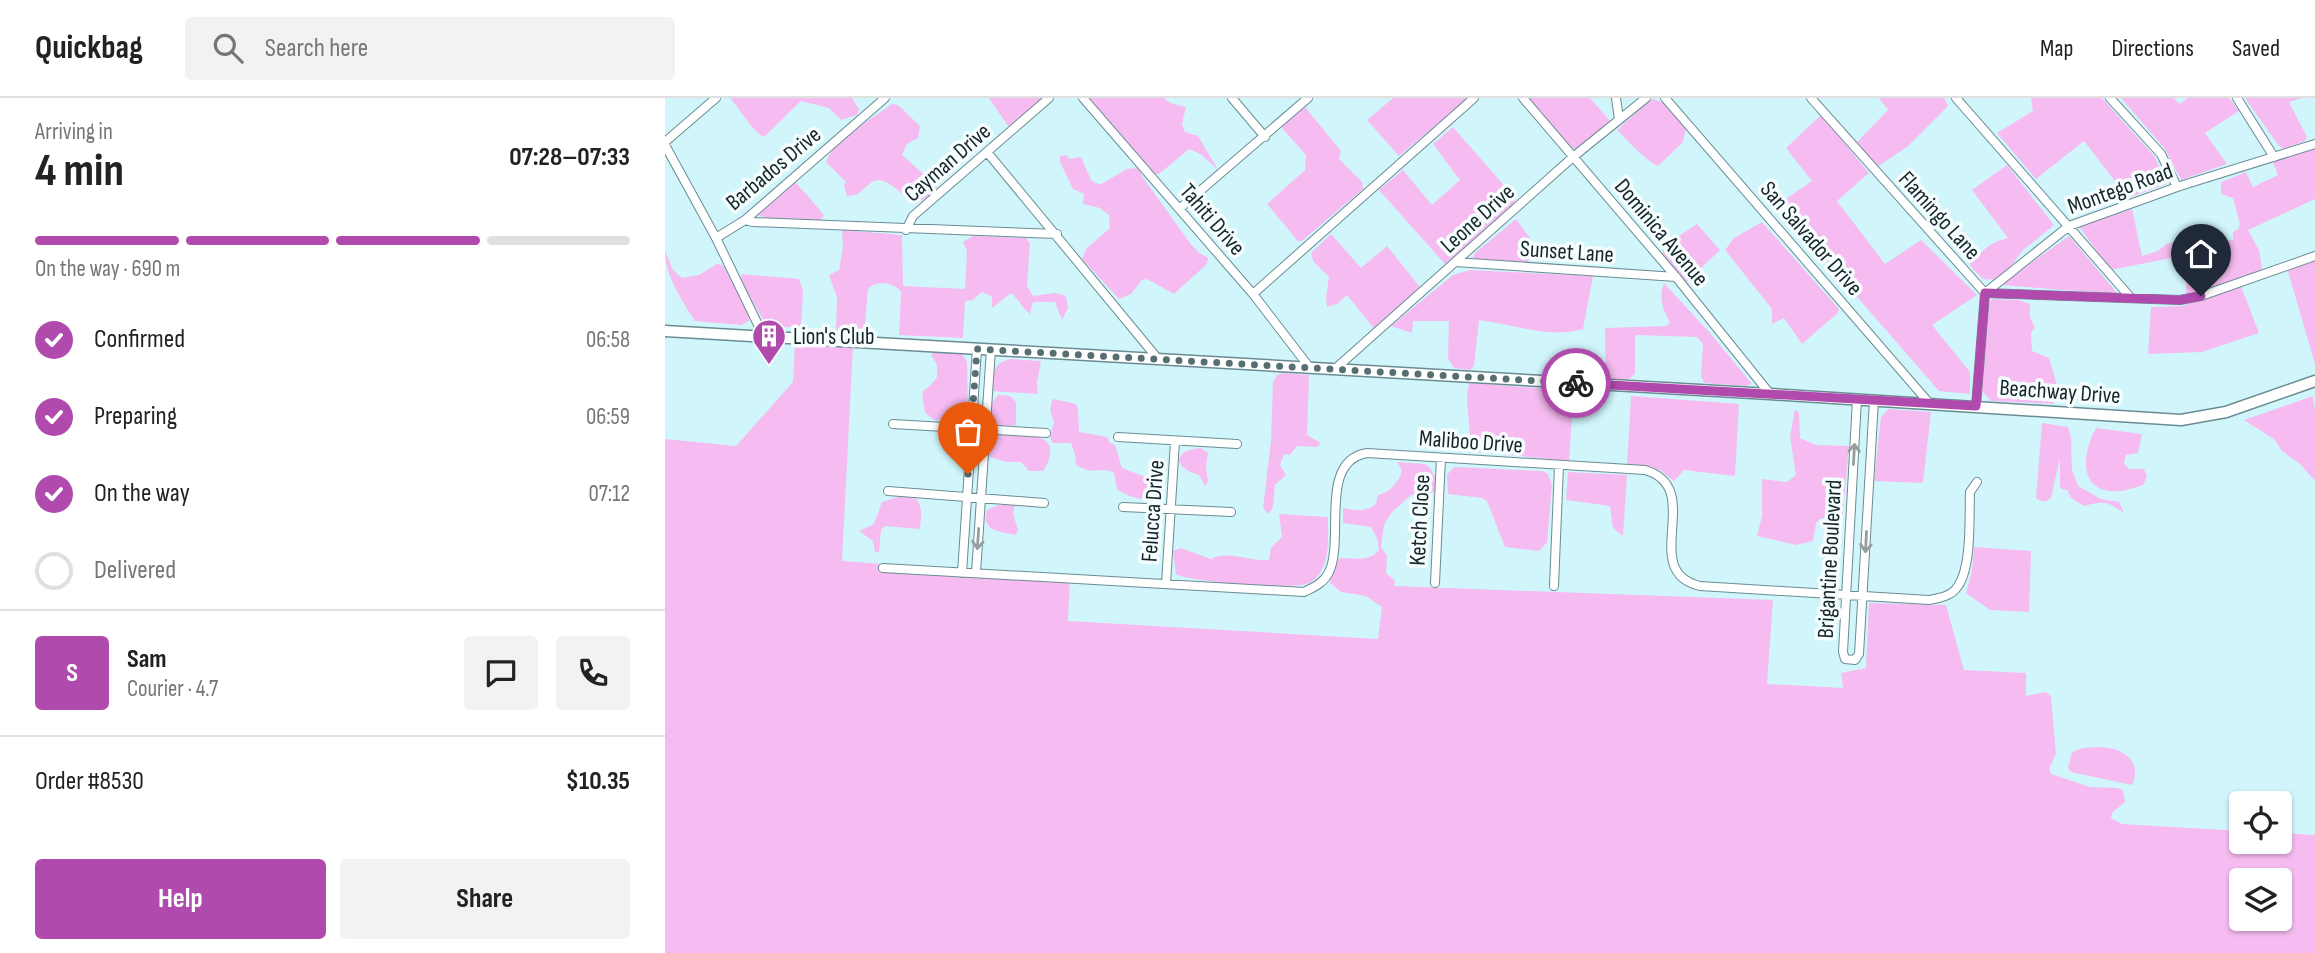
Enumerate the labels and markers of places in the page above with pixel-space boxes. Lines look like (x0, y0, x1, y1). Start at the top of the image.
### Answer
pin (2171, 224, 2231, 296)
building icon: Lion's Club (750, 317, 788, 366)
place label: Lion's Club (793, 323, 874, 351)
pin (938, 402, 998, 474)

